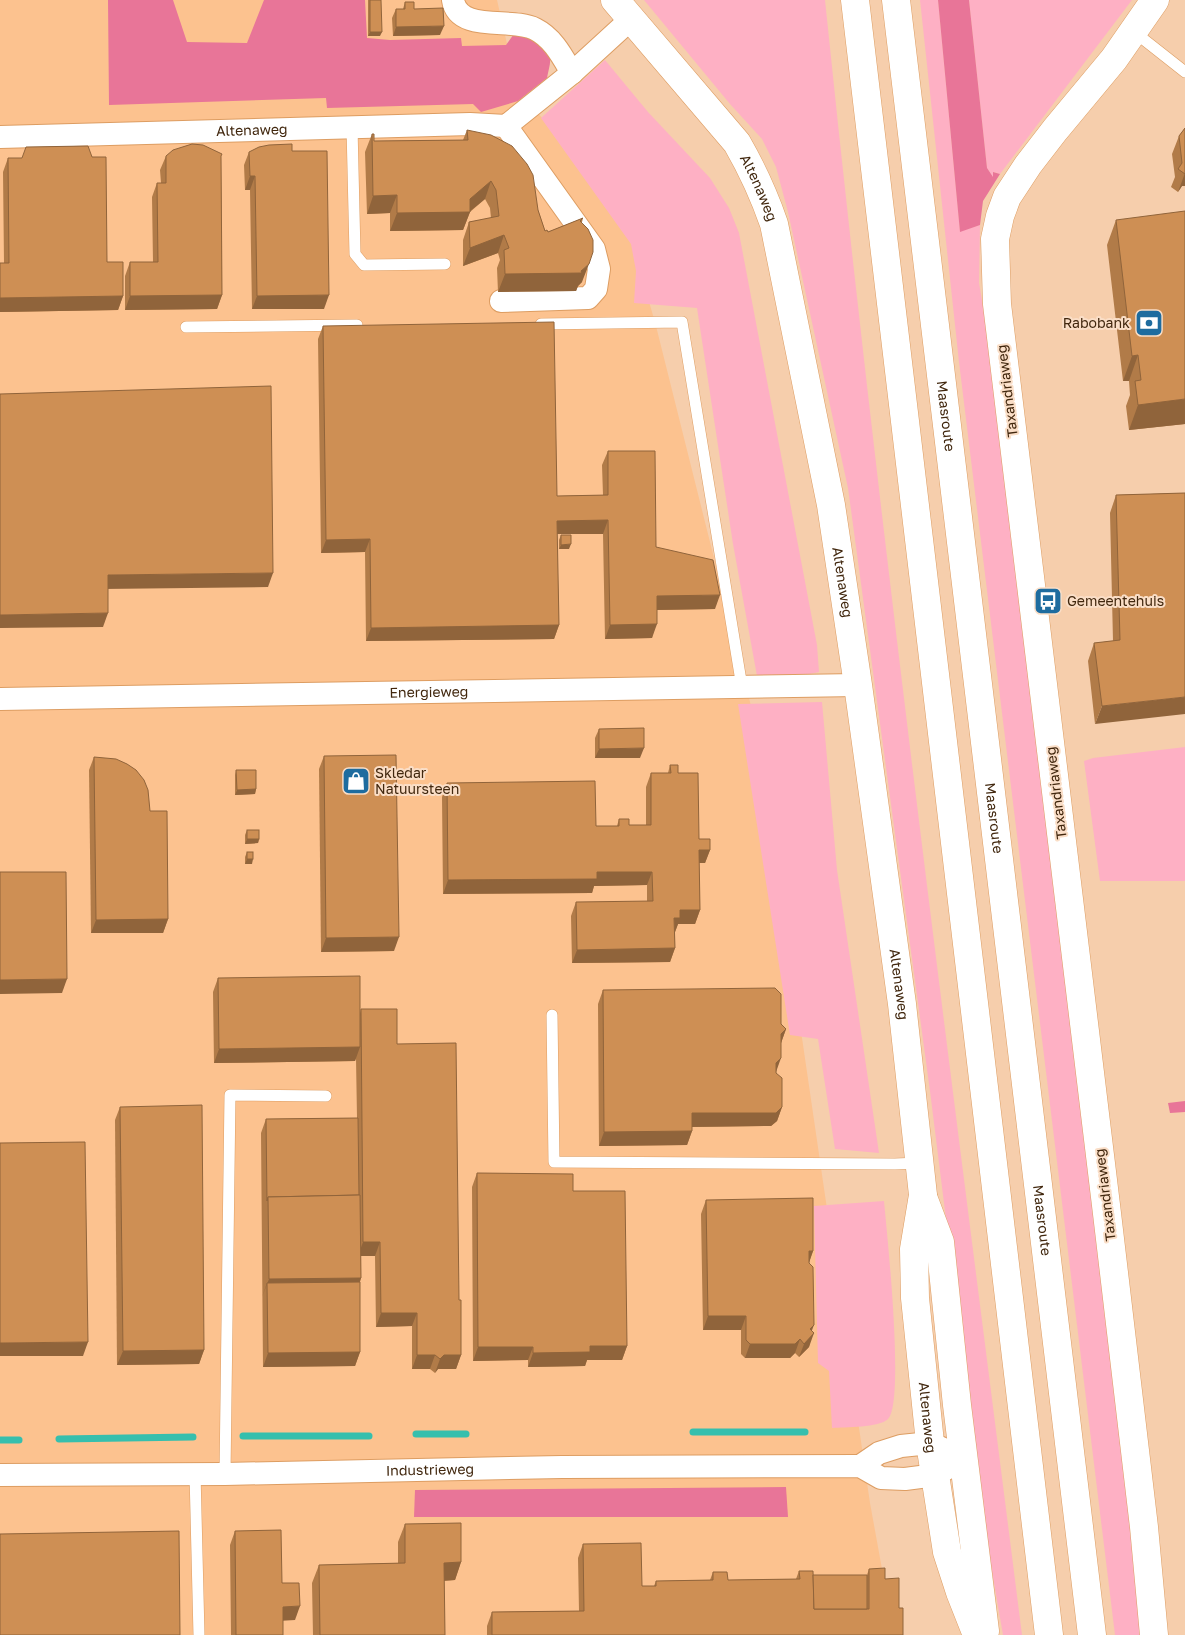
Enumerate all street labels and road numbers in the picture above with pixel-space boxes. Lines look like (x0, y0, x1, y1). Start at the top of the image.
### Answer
street label: Altenaweg (216, 120, 288, 139)
street label: Altenaweg (737, 151, 781, 223)
street label: Taxandriaweg (992, 344, 1021, 438)
street label: Maasroute (934, 380, 959, 452)
street label: Altenaweg (829, 546, 857, 619)
street label: Energieweg (389, 682, 469, 701)
street label: Taxandriaweg (1041, 746, 1070, 840)
street label: Maasroute (982, 782, 1007, 854)
street label: Altenaweg (886, 948, 913, 1021)
street label: Taxandriaweg (1090, 1148, 1119, 1242)
street label: Maasroute (1030, 1184, 1055, 1257)
street label: Altenaweg (916, 1381, 940, 1454)
street label: Industrieweg (386, 1460, 474, 1479)

